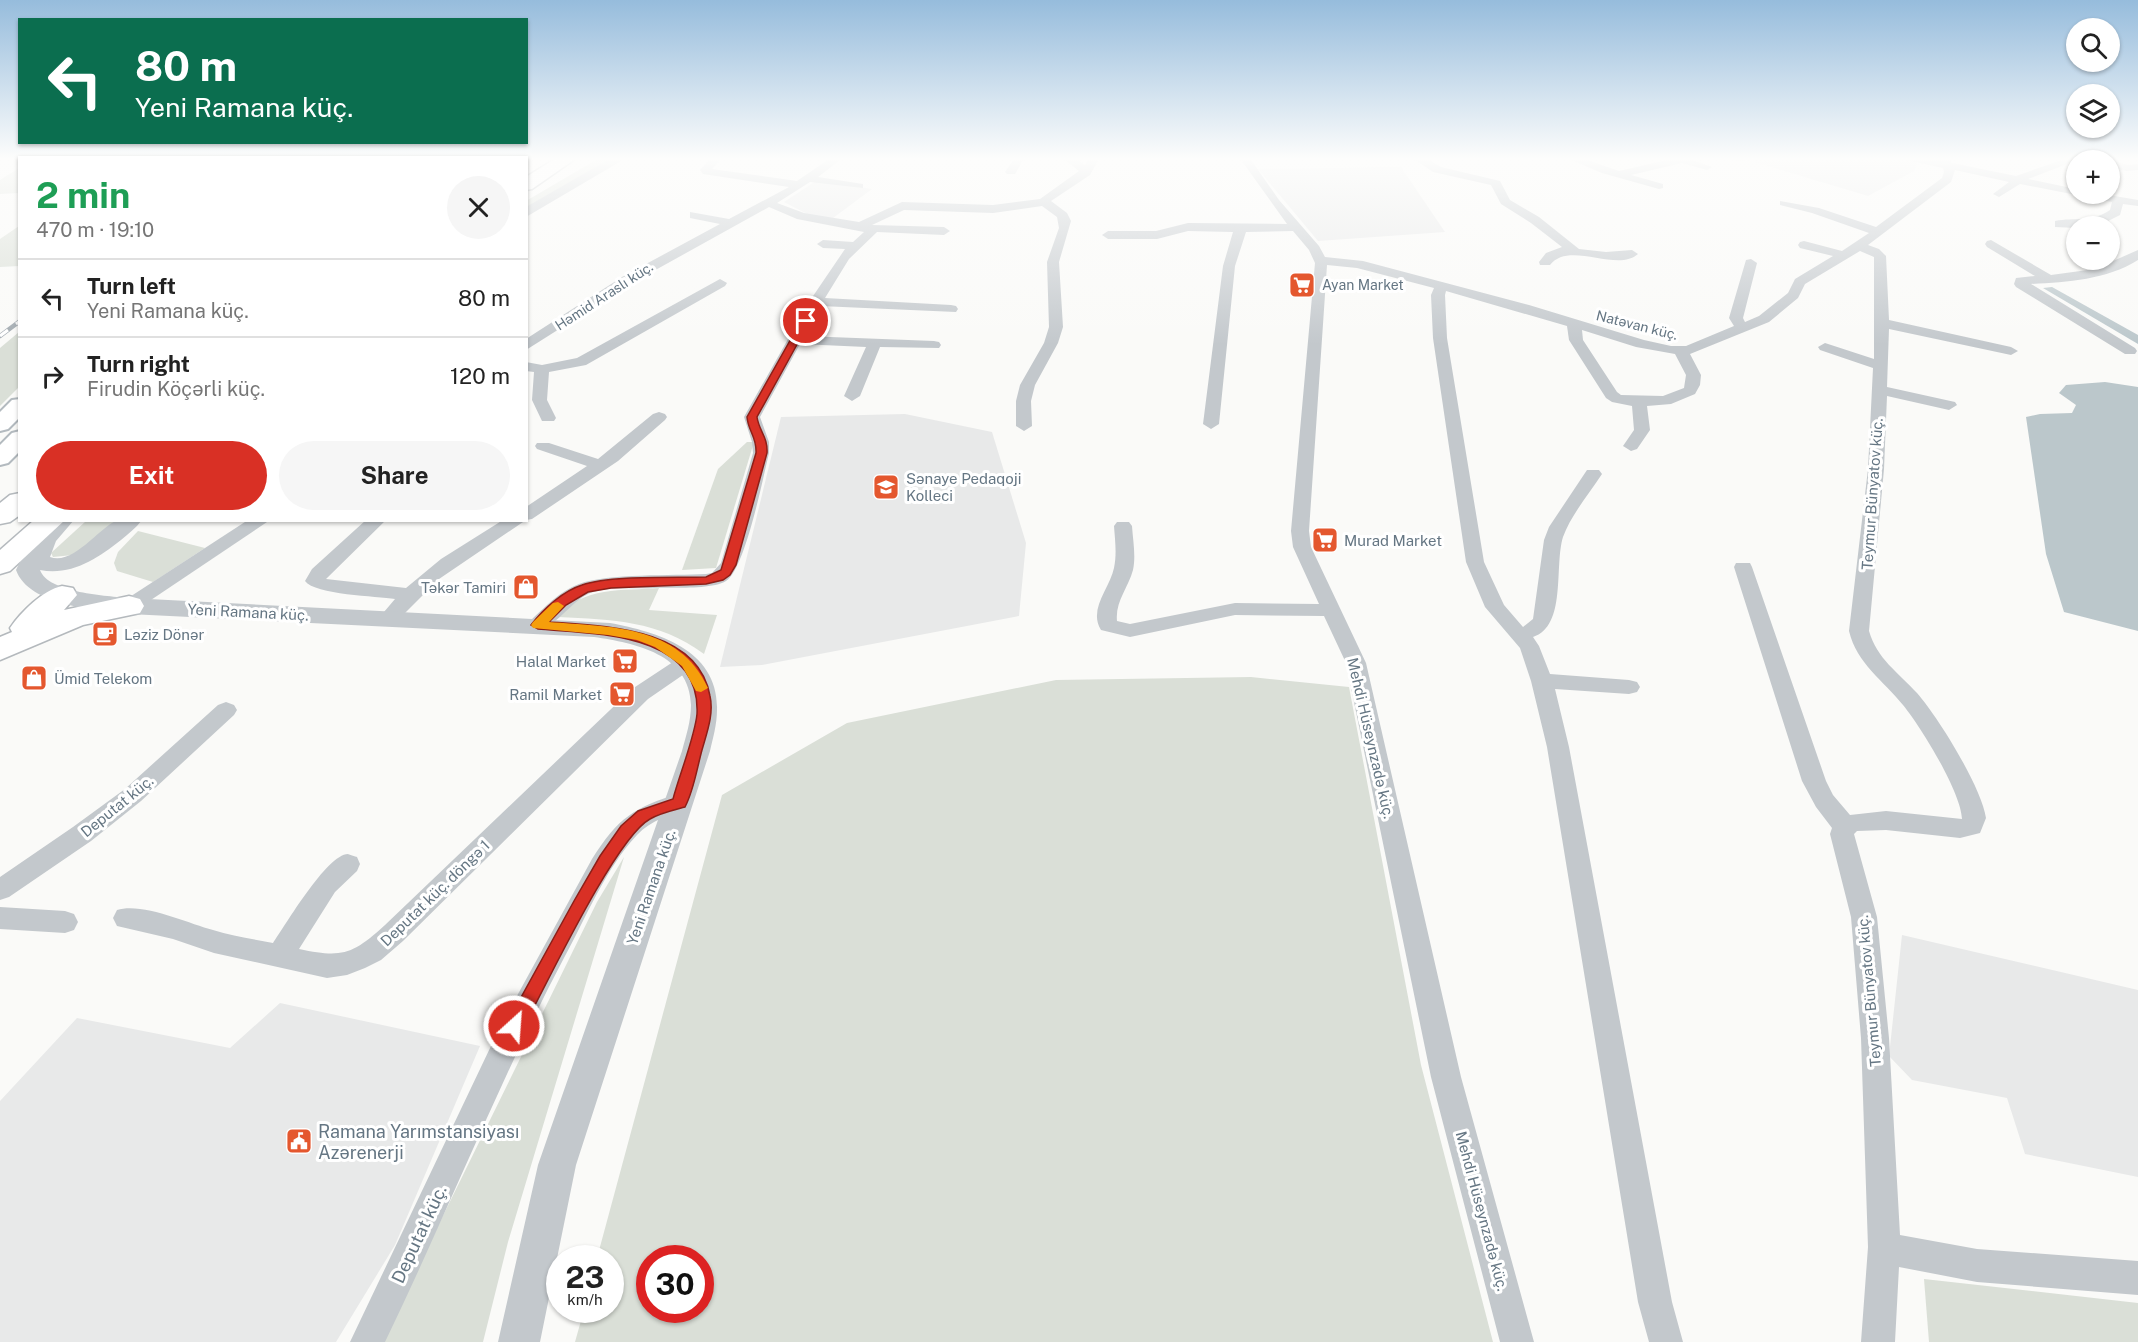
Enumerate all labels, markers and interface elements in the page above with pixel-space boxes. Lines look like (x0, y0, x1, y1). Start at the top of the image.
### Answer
map controls (2066, 18, 2120, 270)
button: search (2066, 18, 2120, 72)
text: 80 m (135, 41, 237, 90)
icon: left (36, 42, 114, 120)
button: layers (2066, 84, 2120, 138)
text: Yeni Ramana küç. (135, 91, 353, 123)
button: + (2066, 150, 2120, 204)
text: 2 min (36, 174, 130, 216)
button: close (447, 176, 510, 239)
button: − (2066, 216, 2120, 270)
text: 470 m · 19:10 (36, 218, 154, 242)
street label: Həmid Araslı küç. (552, 258, 656, 334)
supermarket icon: Ayan Market (1287, 270, 1317, 300)
text: Turn left (87, 273, 176, 299)
place label: Ayan Market (1322, 277, 1404, 293)
icon: left (36, 282, 69, 315)
text: 80 m (458, 285, 510, 311)
pin (780, 295, 831, 346)
text: Yeni Ramana küç. (87, 299, 249, 323)
icon: arrive (789, 304, 822, 337)
street label: Natəvan küç. (1594, 307, 1680, 343)
text: Turn right (87, 351, 190, 377)
icon: right (36, 360, 69, 393)
text: 120 m (450, 363, 510, 389)
text: Firudin Köçərli küç. (87, 377, 265, 401)
street label: Teymur Bünyatov küç. (1858, 417, 1886, 571)
button: Exit (36, 441, 267, 510)
button: Share (279, 441, 510, 510)
place label: Sənaye Pedaqoji Kolleci (906, 470, 1021, 504)
school or university icon: Sənaye Pedaqoji Kolleci (871, 472, 901, 502)
supermarket icon: Murad Market (1310, 525, 1340, 555)
place label: Murad Market (1344, 532, 1442, 549)
shop icon: Təkər Tamiri (511, 572, 541, 602)
place label: Təkər Tamiri (421, 579, 506, 596)
street label: Yeni Ramana küç. (187, 600, 309, 624)
cafe icon: Ləziz Dönər (90, 619, 120, 649)
place label: Ləziz Dönər (124, 626, 204, 643)
supermarket icon: Halal Market (610, 646, 640, 676)
place label: Halal Market (516, 653, 606, 670)
street label: Mehdi Hüseynzadə küç. (1344, 656, 1398, 820)
shop icon: Ümid Telekom (19, 663, 49, 693)
place label: Ümid Telekom (54, 669, 152, 687)
supermarket icon: Ramil Market (607, 679, 637, 709)
place label: Ramil Market (509, 686, 602, 703)
street label: Deputat küç. (77, 772, 157, 840)
street label: Yeni Ramana küç. (623, 827, 679, 947)
street label: Deputat küç. döngə 1 (377, 837, 493, 949)
street label: Teymur Bünyatov küç. (1854, 914, 1884, 1068)
position arrow (482, 994, 546, 1058)
place label: Ramana Yarımstansiyası Azərenerji (318, 1121, 519, 1163)
public building icon: Ramana Yarımstansiyası Azərenerji (284, 1126, 314, 1156)
street label: Mehdi Hüseynzadə küç. (1452, 1129, 1512, 1293)
street label: Deputat küç. (387, 1182, 451, 1286)
speed limit sign: 30 (636, 1245, 714, 1323)
text: 23 (565, 1259, 605, 1295)
text: km/h (567, 1291, 603, 1308)

